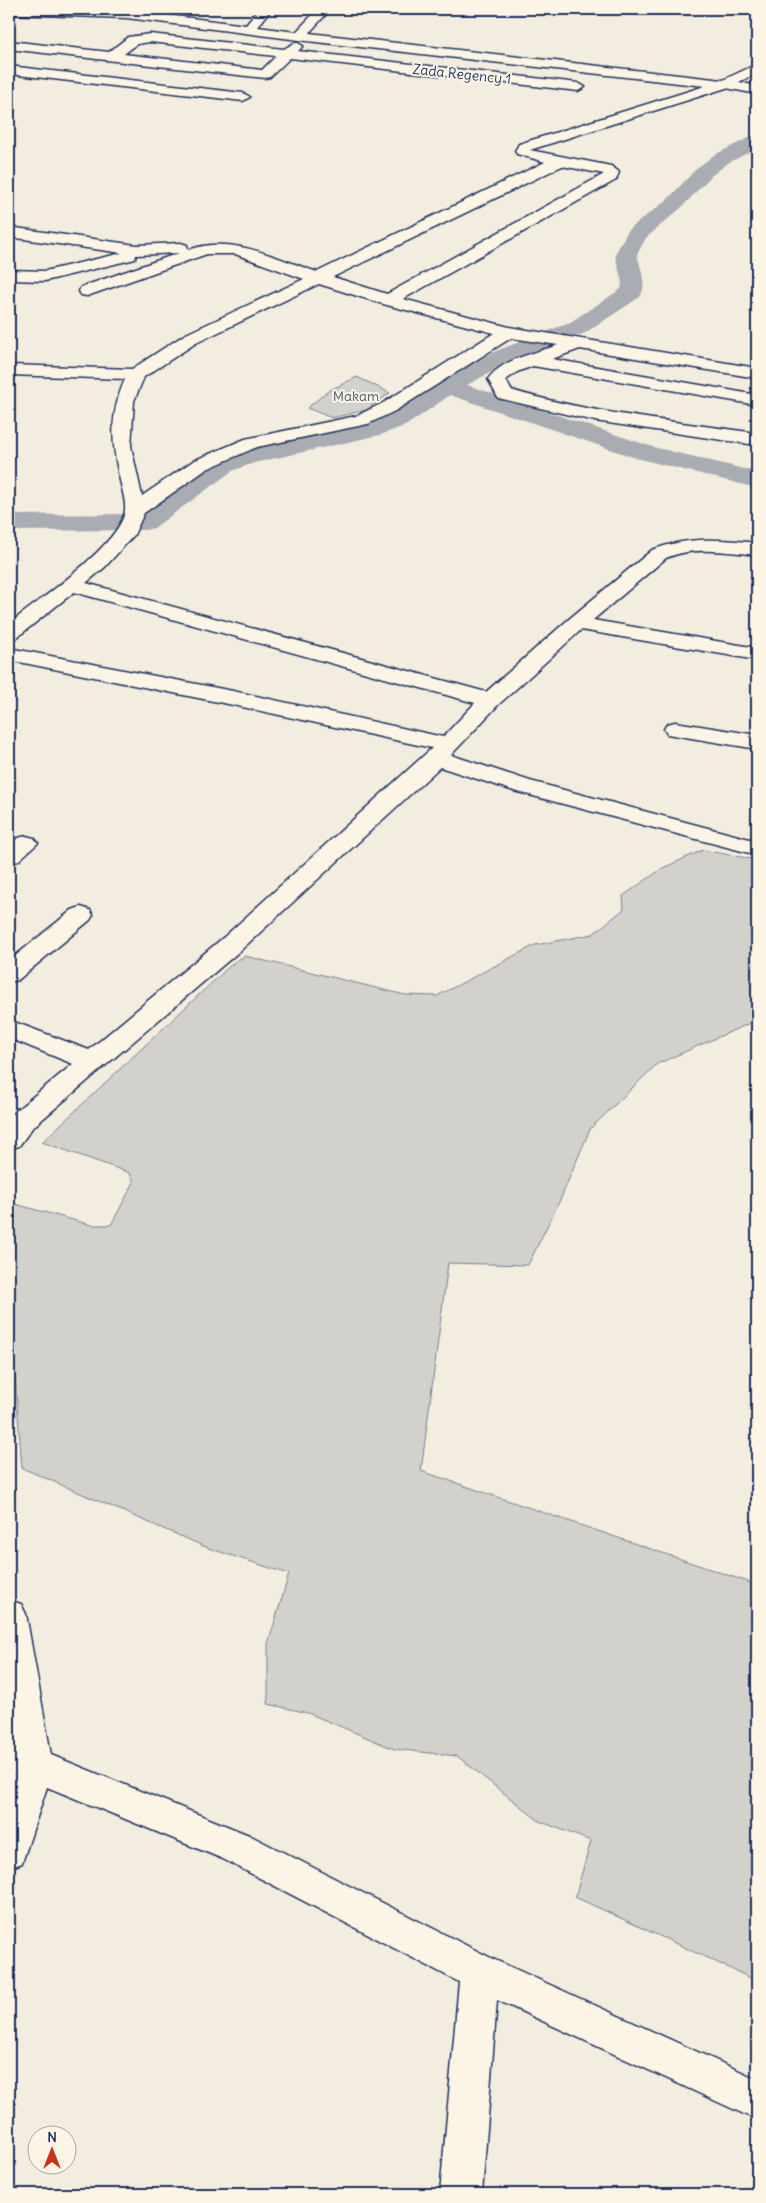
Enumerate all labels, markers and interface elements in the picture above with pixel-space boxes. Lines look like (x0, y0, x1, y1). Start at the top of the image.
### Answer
street label: Zada Regency 1 (412, 60, 512, 88)
park label: Makam (333, 387, 379, 405)
north arrow (28, 2126, 78, 2176)
text: N (47, 2128, 57, 2146)

